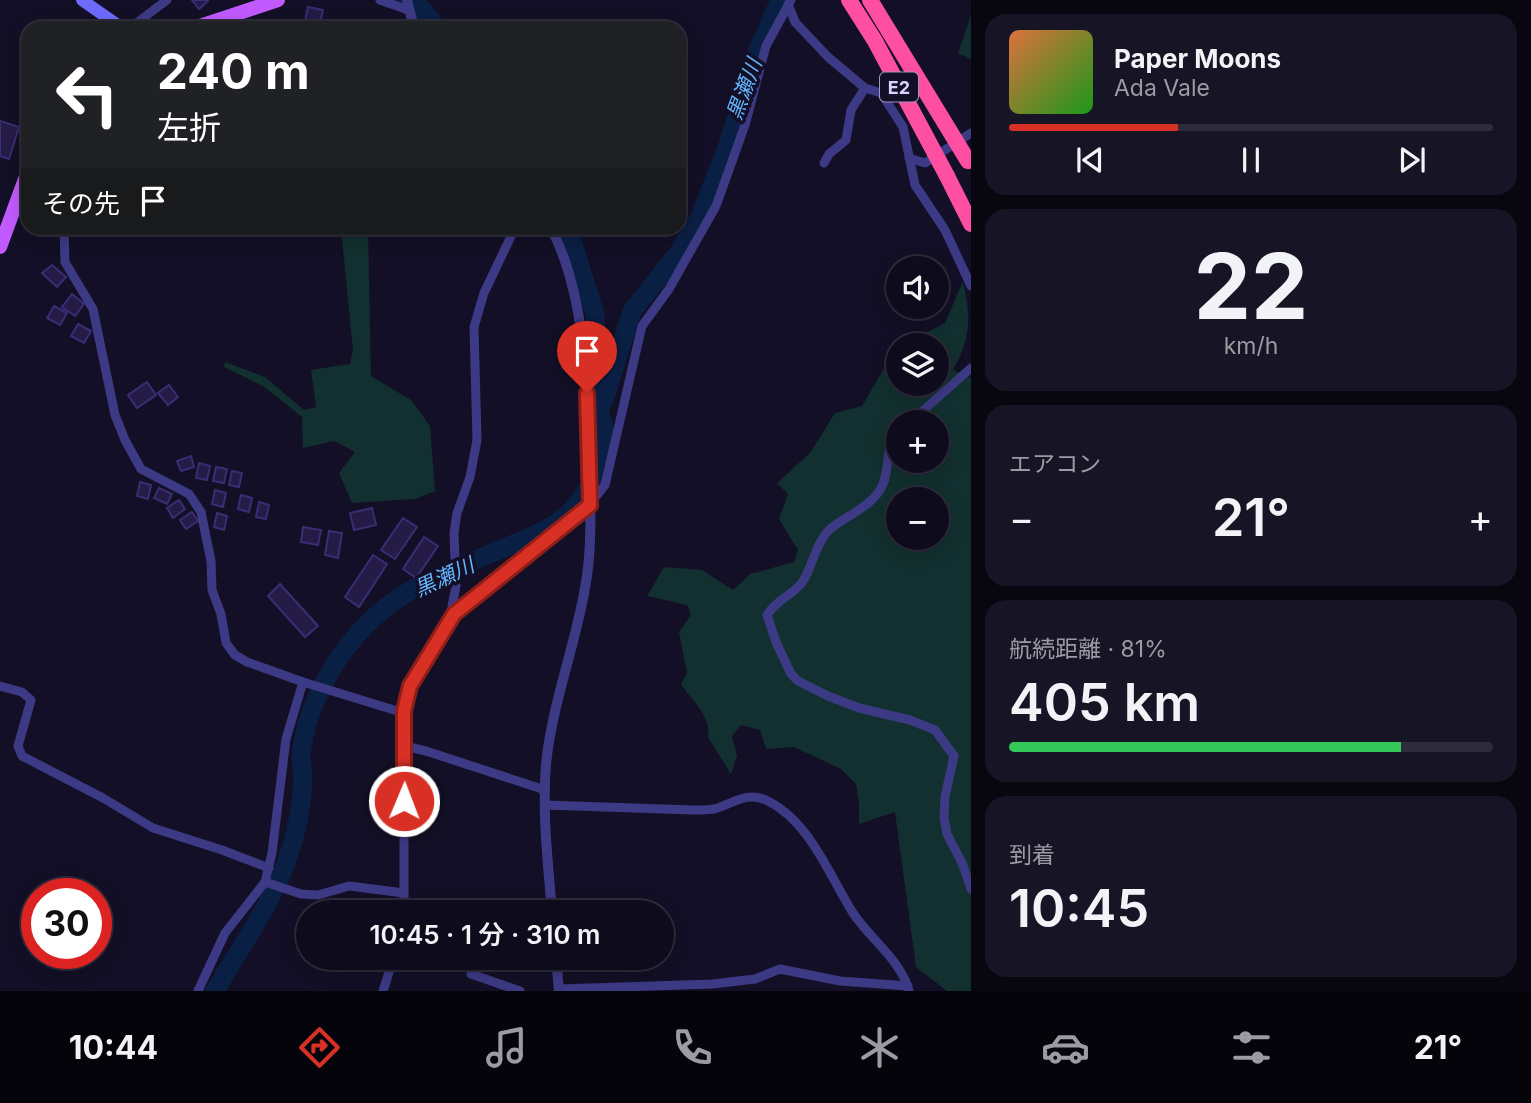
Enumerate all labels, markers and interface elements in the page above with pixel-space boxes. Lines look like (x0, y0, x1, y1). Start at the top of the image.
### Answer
text: 240 m (157, 42, 310, 101)
text: Paper Moons (1114, 43, 1281, 74)
icon: left (42, 49, 133, 140)
water label: 黒瀬川 (721, 53, 767, 123)
road number: E2 (880, 72, 918, 102)
text: Ada Vale (1114, 74, 1210, 102)
text: 左折 (157, 108, 221, 147)
icon: previous (1071, 141, 1109, 179)
icon: pause (1232, 141, 1270, 179)
icon: next (1393, 141, 1431, 179)
icon: arrive (134, 182, 172, 220)
text: その先 (42, 188, 120, 219)
text: 22 (1194, 231, 1308, 341)
map controls (886, 256, 949, 550)
button: sound (886, 256, 949, 319)
pin (557, 321, 617, 393)
icon: arrive (568, 332, 606, 370)
text: km/h (1224, 332, 1278, 360)
button: layers (886, 333, 949, 396)
button: + (886, 410, 949, 473)
text: エアコン (1009, 450, 1101, 478)
text: 21° (1212, 486, 1290, 549)
button: − (886, 487, 949, 550)
text: − (1009, 495, 1034, 541)
text: + (1468, 495, 1493, 541)
water label: 黒瀬川 (410, 552, 480, 602)
text: 航続距離 · 81% (1009, 635, 1167, 663)
text: 405 km (1009, 671, 1200, 734)
position arrow (367, 764, 441, 838)
text: 到着 (1009, 841, 1055, 869)
text: 10:45 (1009, 877, 1149, 940)
speed limit sign: 30 (21, 878, 112, 969)
text: 10:45 · 1 分 · 310 m (369, 919, 601, 950)
icon: directions (295, 1023, 344, 1072)
icon: music (482, 1023, 531, 1072)
icon: phone (668, 1023, 717, 1072)
icon: climate (855, 1023, 904, 1072)
icon: car (1041, 1023, 1090, 1072)
icon: filters (1227, 1023, 1276, 1072)
text: 10:44 (69, 1028, 158, 1067)
text: 21° (1414, 1028, 1462, 1067)

